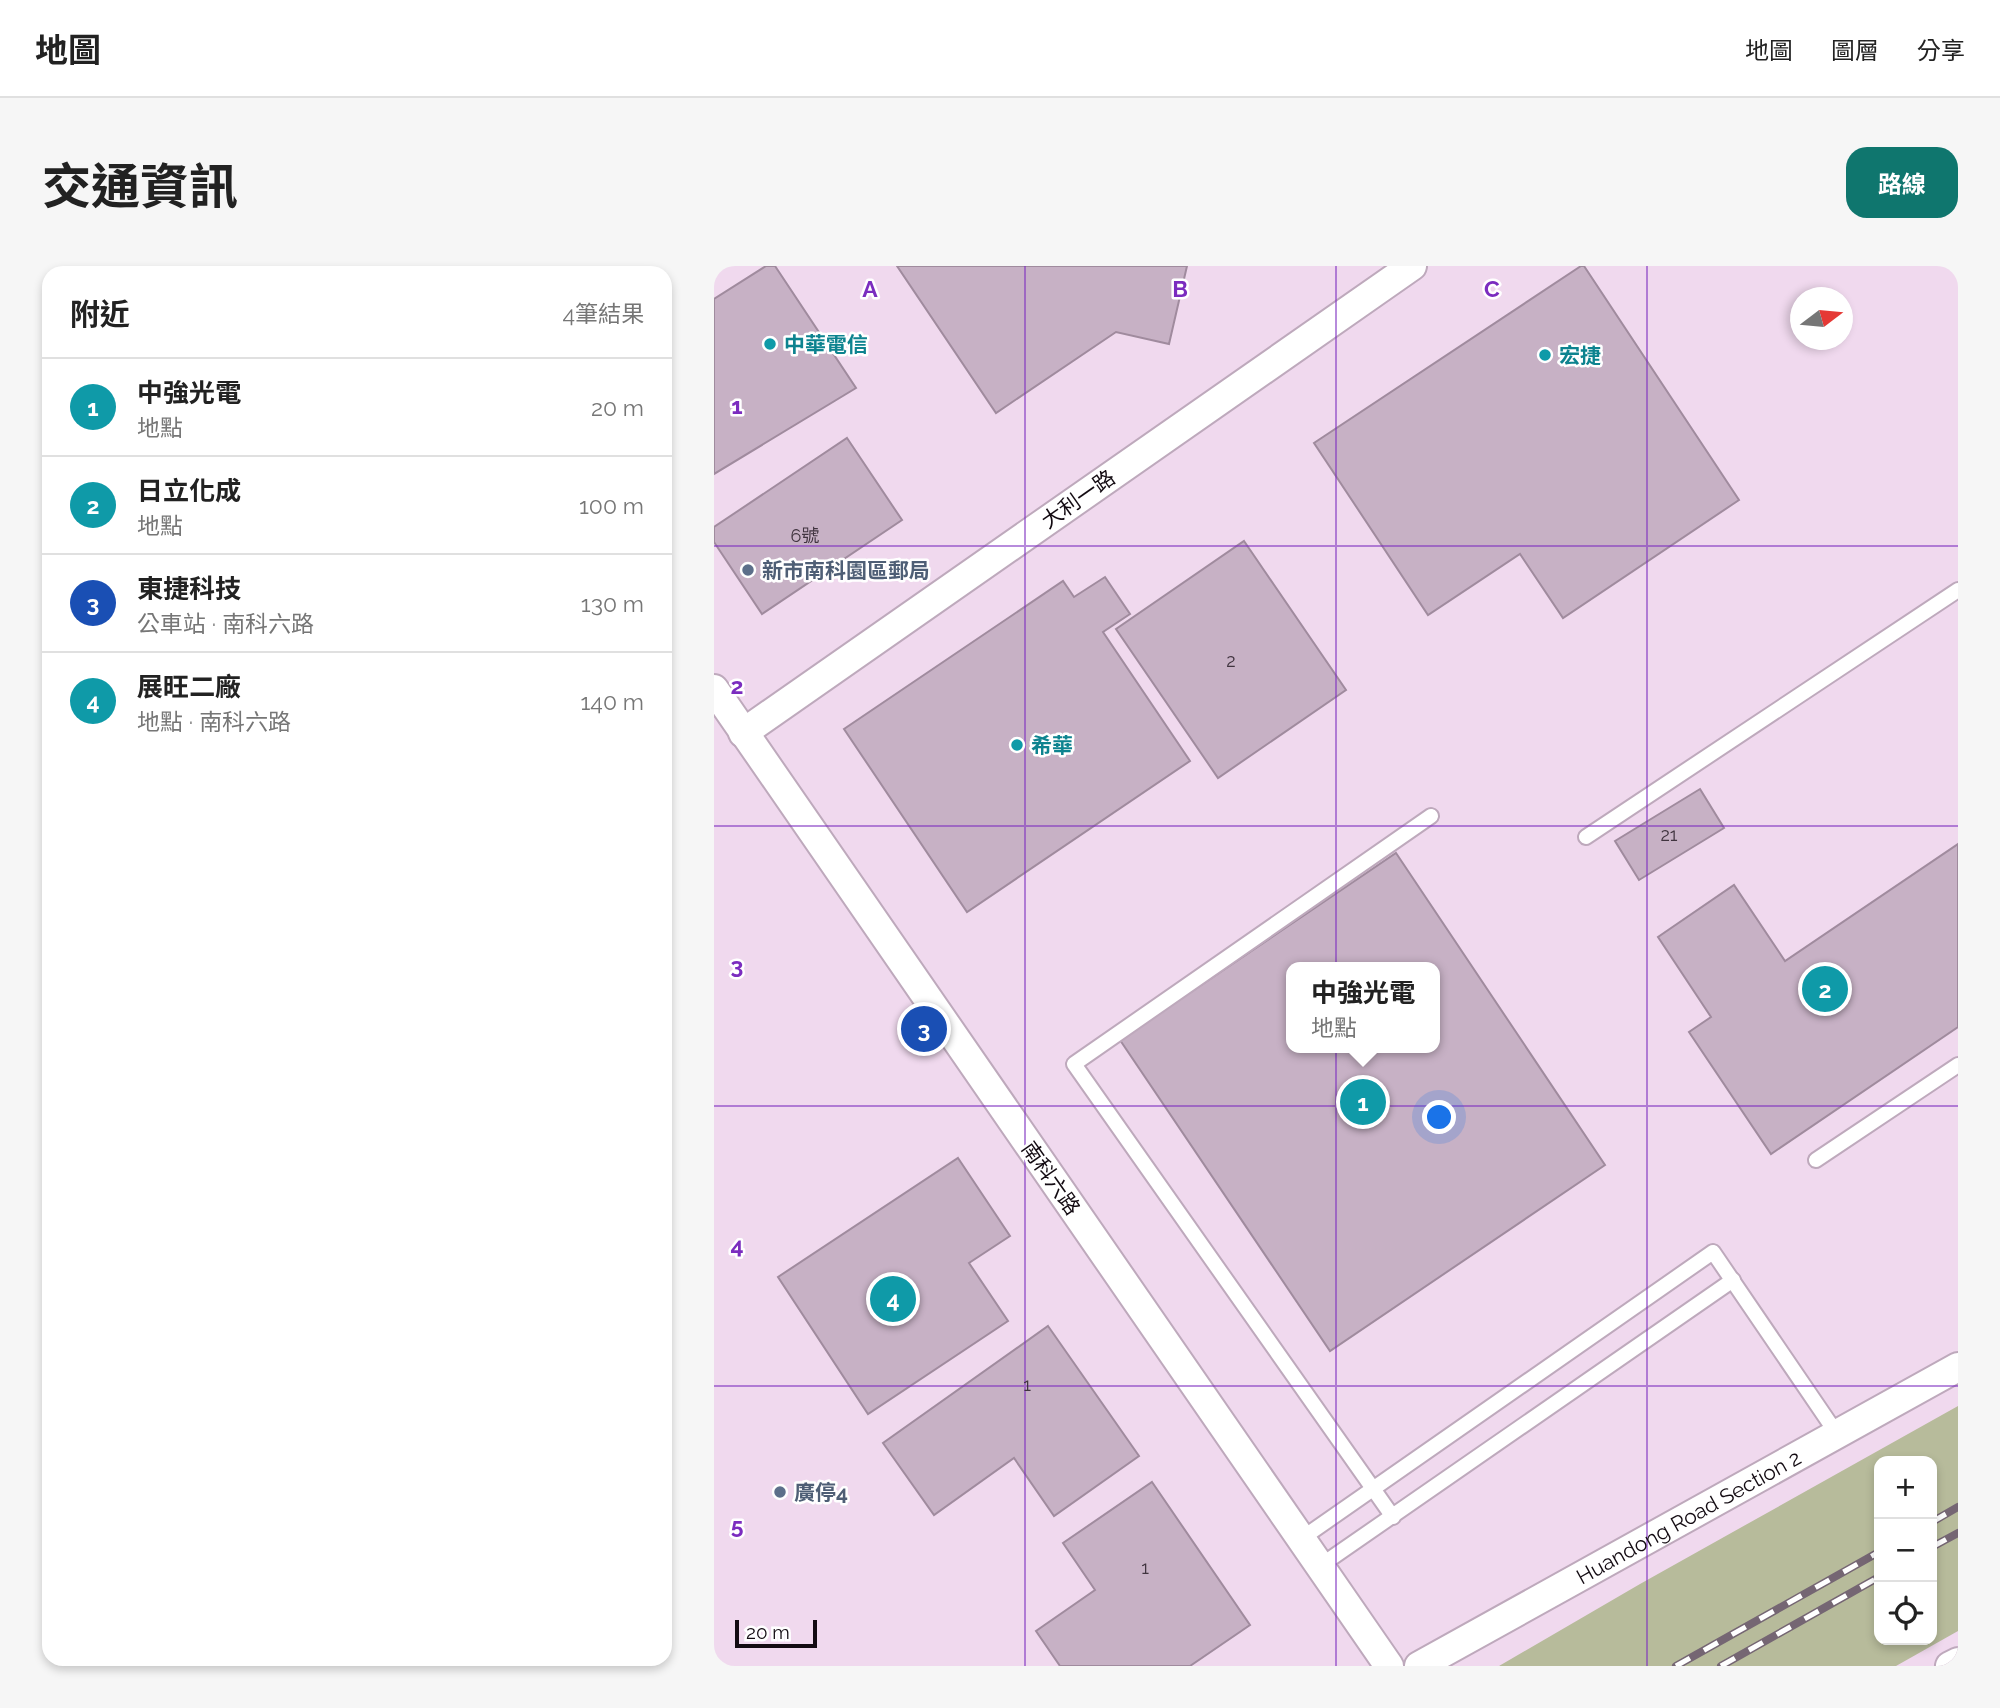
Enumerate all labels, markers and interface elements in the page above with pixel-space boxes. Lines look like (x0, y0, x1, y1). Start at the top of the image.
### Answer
text: 地圖 (35, 31, 101, 70)
text: 地圖 (1745, 36, 1793, 65)
text: 圖層 (1831, 36, 1879, 65)
text: 分享 (1917, 36, 1965, 65)
button: 路線 (1846, 147, 1958, 218)
text: 交通資訊 (42, 158, 238, 215)
text: A (862, 275, 878, 302)
text: B (1172, 275, 1188, 302)
text: C (1484, 275, 1500, 302)
north arrow (1790, 287, 1853, 350)
text: 附近 (70, 297, 130, 332)
text: 4筆結果 (562, 300, 644, 327)
place label: 中華電信 (784, 332, 868, 357)
marker: 中華電信 (762, 336, 778, 352)
place label: 宏捷 (1559, 343, 1601, 368)
marker: 宏捷 (1537, 347, 1553, 363)
text: 中強光電 (137, 378, 241, 408)
text: 1 (731, 392, 743, 419)
text: 1 (87, 394, 99, 421)
text: 20 m (591, 394, 644, 421)
text: 地點 (137, 414, 183, 441)
street label: 大利一路 (1036, 465, 1120, 533)
text: 日立化成 (137, 476, 241, 506)
text: 2 (87, 492, 99, 519)
text: 100 m (579, 492, 644, 519)
text: 地點 (137, 512, 183, 539)
house number: 6號 (791, 525, 819, 546)
place label: 新市南科園區郵局 (762, 558, 930, 583)
marker: 新市南科園區郵局 (740, 562, 756, 578)
text: 東捷科技 (137, 574, 241, 604)
text: 3 (87, 590, 99, 617)
text: 130 m (581, 590, 644, 617)
text: 公車站 · 南科六路 (137, 610, 314, 637)
house number: 2 (1226, 650, 1236, 671)
text: 展旺二廠 (137, 672, 241, 702)
text: 2 (731, 672, 743, 699)
text: 4 (86, 688, 100, 715)
text: 140 m (581, 688, 644, 715)
text: 地點 · 南科六路 (137, 708, 291, 735)
place label: 希華 (1031, 733, 1073, 758)
marker: 希華 (1009, 737, 1025, 753)
house number: 21 (1660, 824, 1678, 845)
text: 3 (731, 952, 743, 979)
popup (1286, 962, 1440, 1053)
pin: 2 (1802, 963, 1848, 1015)
text: 中強光電 (1311, 978, 1415, 1008)
pin: 3 (901, 1003, 947, 1055)
text: 地點 (1311, 1014, 1357, 1041)
pin: 1 (1340, 1076, 1386, 1128)
your location (1422, 1100, 1456, 1134)
street label: 南科六路 (1017, 1136, 1085, 1220)
text: 4 (730, 1232, 744, 1259)
pin: 4 (870, 1273, 916, 1325)
house number: 1 (1023, 1374, 1031, 1395)
street label: Huandong Road Section 2 (1572, 1444, 1805, 1589)
map controls (1874, 1456, 1937, 1645)
button: + (1874, 1456, 1937, 1519)
place label: 廣停4 (794, 1480, 848, 1505)
marker: 廣停4 (772, 1484, 788, 1500)
text: 5 (731, 1512, 744, 1539)
button: − (1874, 1519, 1937, 1582)
house number: 1 (1141, 1557, 1149, 1578)
button: locate (1874, 1582, 1937, 1645)
scale bar (735, 1617, 817, 1649)
text: 20 m (746, 1621, 790, 1643)

